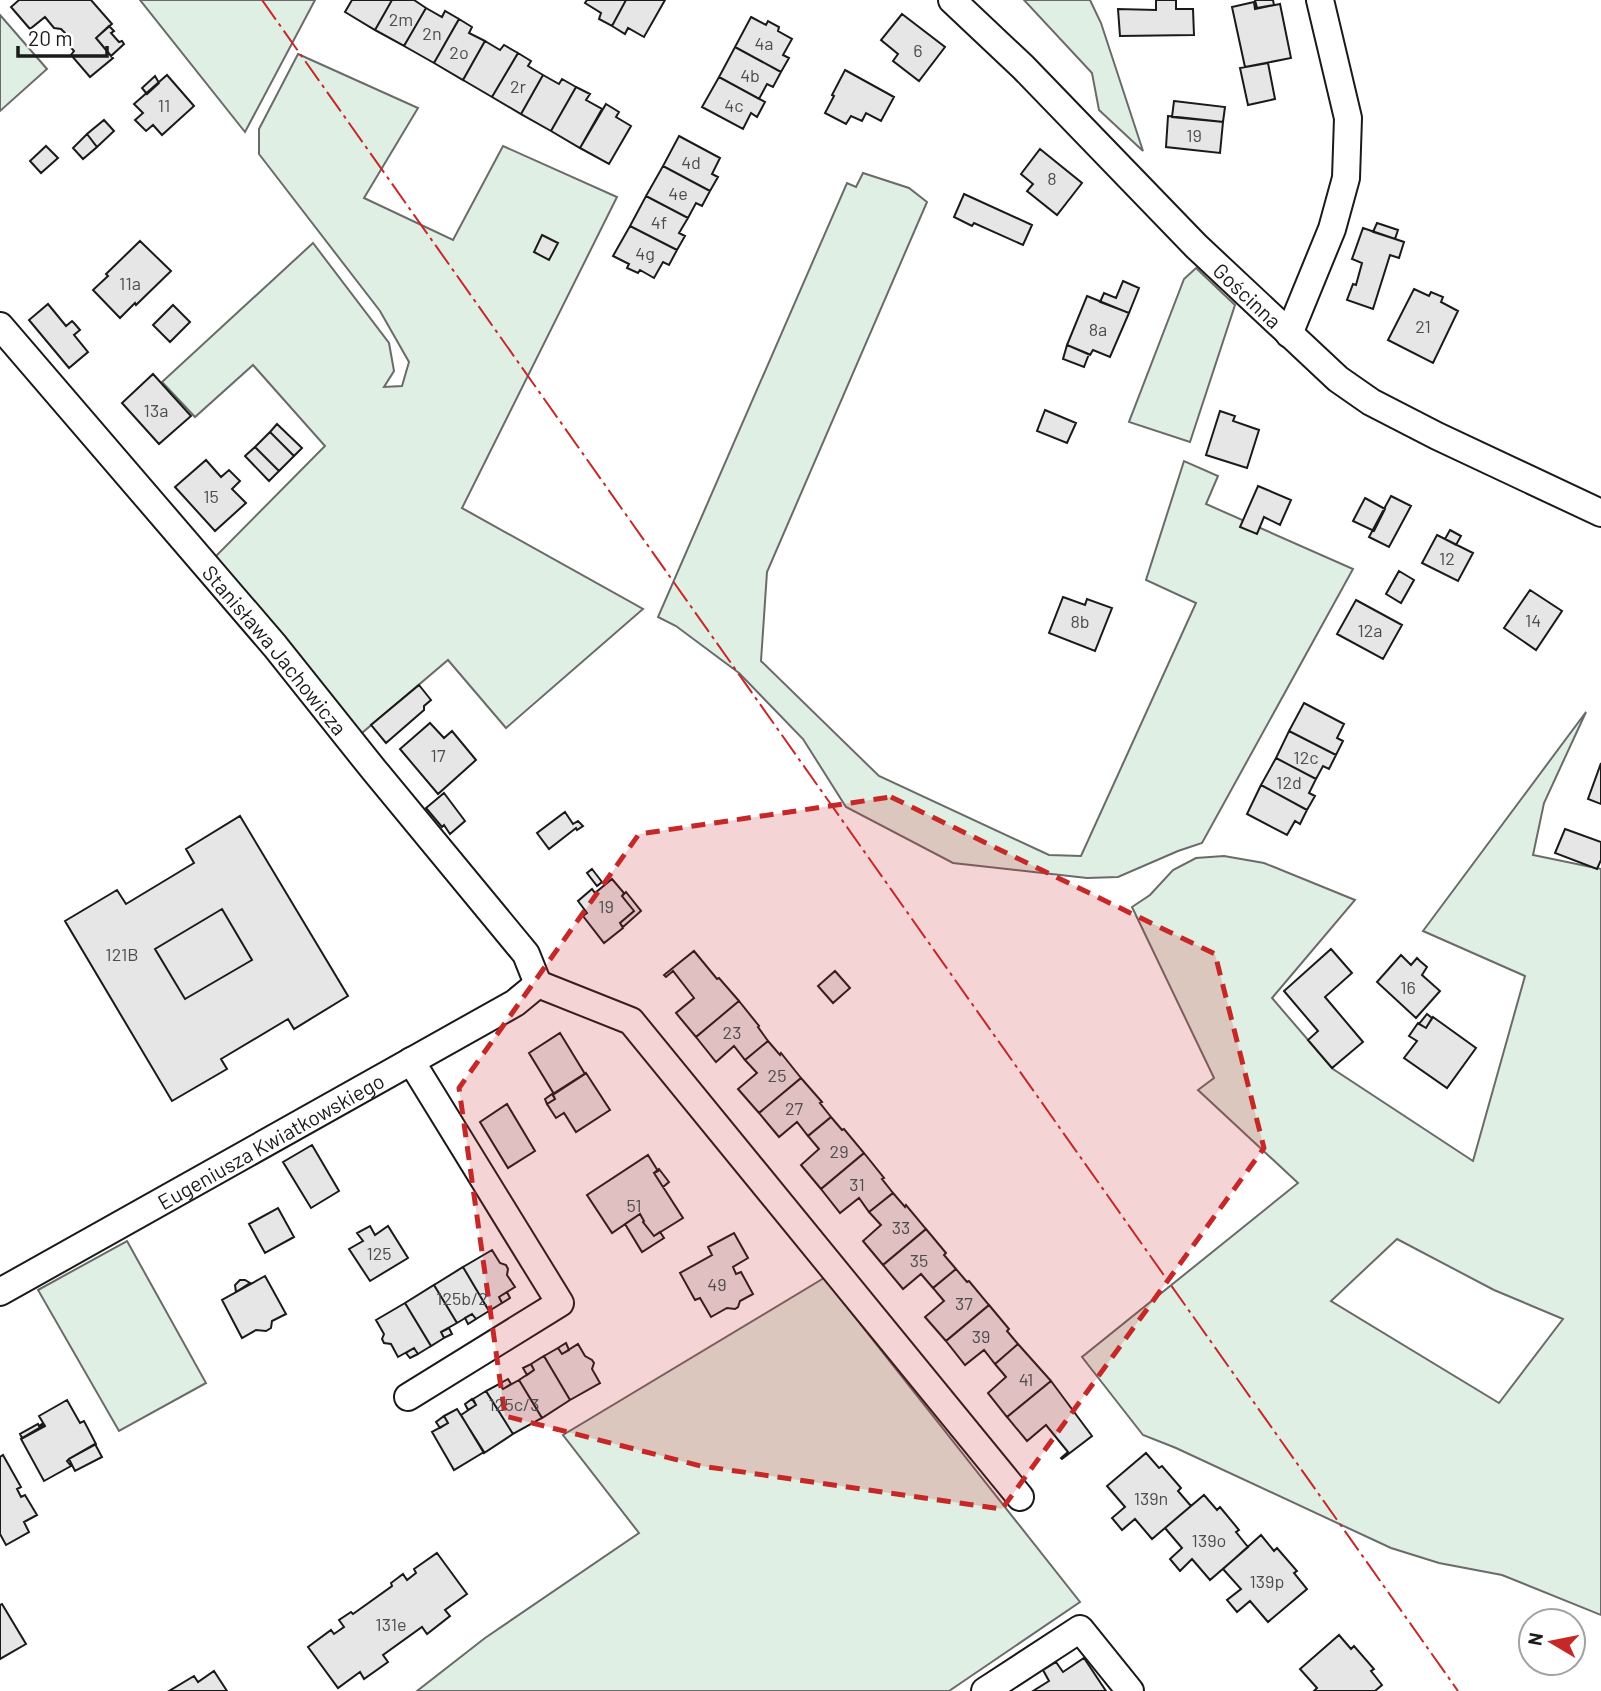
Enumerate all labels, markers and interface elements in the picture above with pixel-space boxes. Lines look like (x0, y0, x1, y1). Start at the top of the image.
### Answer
house number: 2m (389, 8, 413, 30)
scale bar (18, 14, 107, 58)
house number: 2n (422, 22, 442, 44)
text: 20 m (28, 25, 73, 50)
house number: 4a (754, 32, 774, 54)
house number: 6 (913, 39, 923, 61)
house number: 2o (449, 41, 469, 63)
house number: 4b (740, 64, 760, 86)
house number: 2r (510, 75, 527, 97)
house number: 11 (158, 94, 170, 116)
house number: 4c (724, 94, 744, 116)
house number: 19 (1186, 124, 1202, 146)
house number: 4d (681, 151, 701, 173)
house number: 8 (1047, 167, 1057, 189)
house number: 4e (668, 182, 688, 204)
house number: 4f (651, 211, 667, 233)
house number: 4g (635, 242, 655, 264)
street label: Gościnna (1209, 257, 1287, 333)
house number: 11a (119, 272, 141, 294)
house number: 21 (1415, 315, 1431, 337)
house number: 8a (1089, 318, 1107, 340)
house number: 13a (144, 399, 168, 421)
house number: 15 (203, 485, 219, 507)
house number: 12 (1439, 547, 1455, 569)
street label: Stanisława Jachowicza (198, 560, 353, 739)
house number: 14 (1525, 609, 1541, 631)
house number: 8b (1070, 610, 1090, 632)
house number: 12a (1357, 619, 1383, 641)
house number: 17 (431, 744, 446, 766)
house number: 12c (1293, 746, 1319, 768)
house number: 12d (1276, 771, 1302, 793)
house number: 19 (598, 895, 614, 917)
house number: 121B (105, 943, 139, 965)
house number: 16 (1400, 976, 1416, 998)
house number: 23 (723, 1021, 741, 1043)
house number: 25 (768, 1064, 786, 1086)
street label: Eugeniusza Kwiatkowskiego (153, 1067, 388, 1214)
house number: 27 (785, 1097, 804, 1119)
house number: 29 (829, 1140, 849, 1162)
house number: 31 (849, 1173, 865, 1195)
house number: 51 (626, 1194, 642, 1216)
house number: 33 (892, 1216, 910, 1238)
house number: 125 (366, 1242, 392, 1264)
house number: 35 (910, 1249, 928, 1271)
house number: 49 (707, 1273, 727, 1295)
house number: 125b/2 (436, 1287, 488, 1309)
house number: 37 (955, 1292, 973, 1314)
house number: 39 (972, 1325, 990, 1347)
house number: 41 (1019, 1368, 1033, 1390)
house number: 125c/3 (488, 1393, 540, 1415)
house number: 139n (1134, 1487, 1168, 1509)
house number: 139o (1192, 1529, 1226, 1551)
house number: 139p (1250, 1570, 1284, 1592)
north arrow (1517, 1607, 1587, 1677)
house number: 131e (375, 1613, 407, 1635)
text: N (1522, 1631, 1547, 1647)

